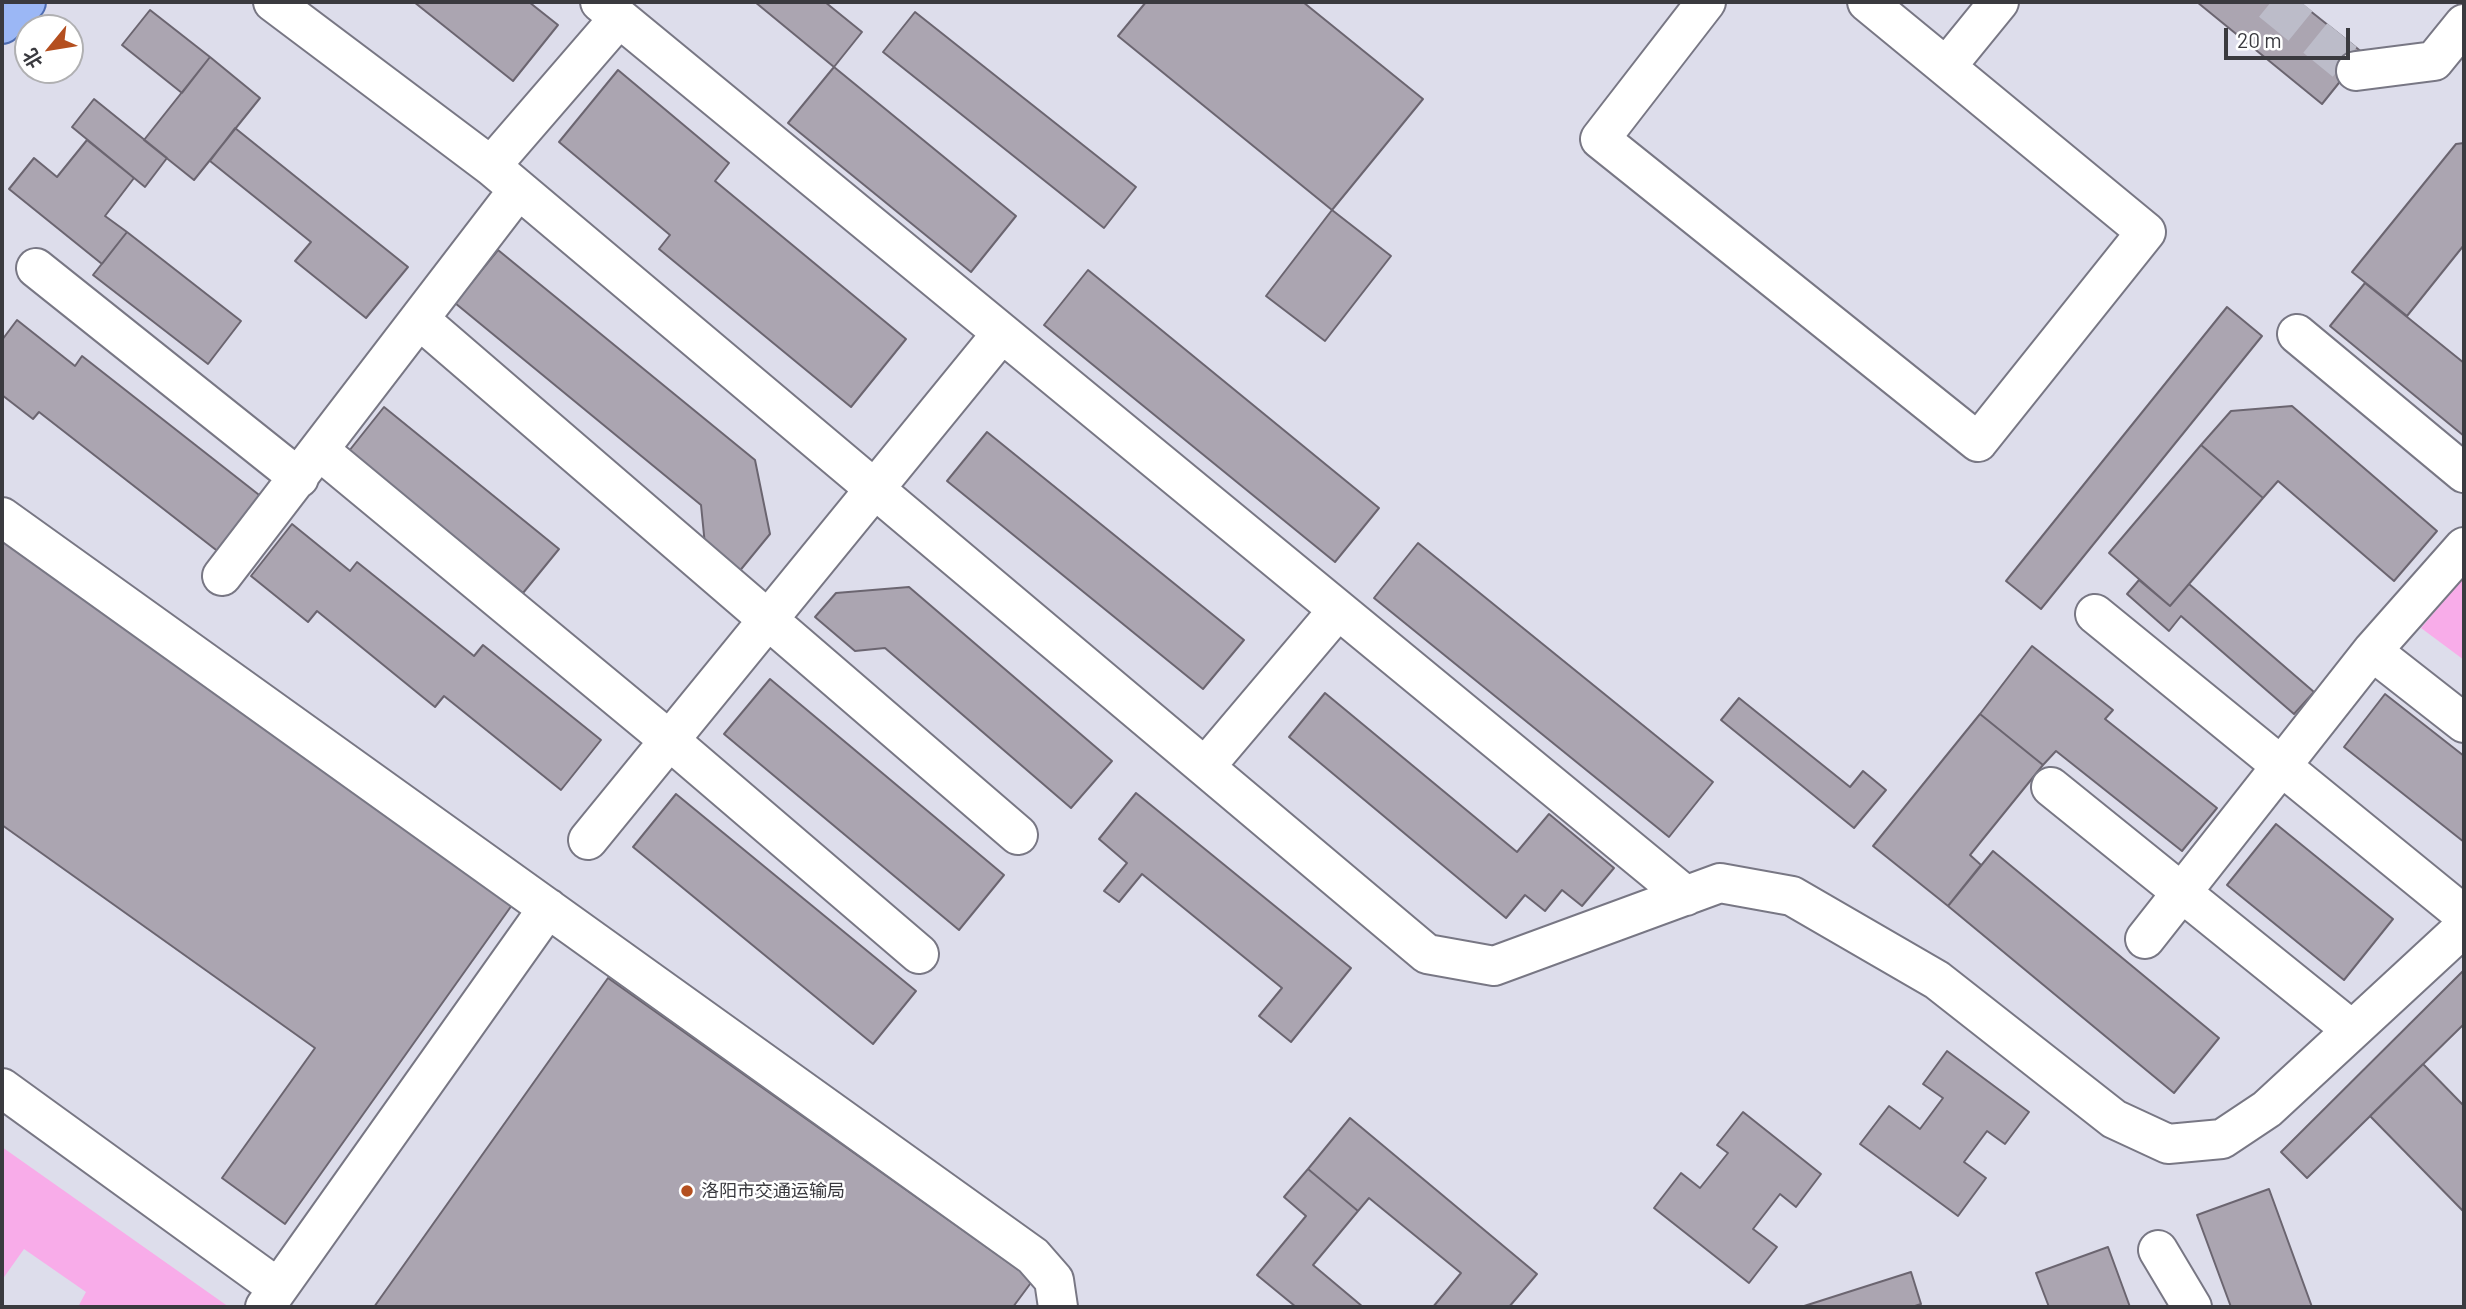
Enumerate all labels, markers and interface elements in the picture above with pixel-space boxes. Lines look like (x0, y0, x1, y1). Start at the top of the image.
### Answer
north arrow (14, 14, 84, 84)
scale bar (2228, 14, 2354, 58)
text: 20 m (2237, 27, 2282, 52)
text: 北 (17, 45, 47, 73)
place label: 洛阳市交通运输局 (701, 1180, 845, 1202)
marker: 洛阳市交通运输局 (679, 1183, 695, 1199)

